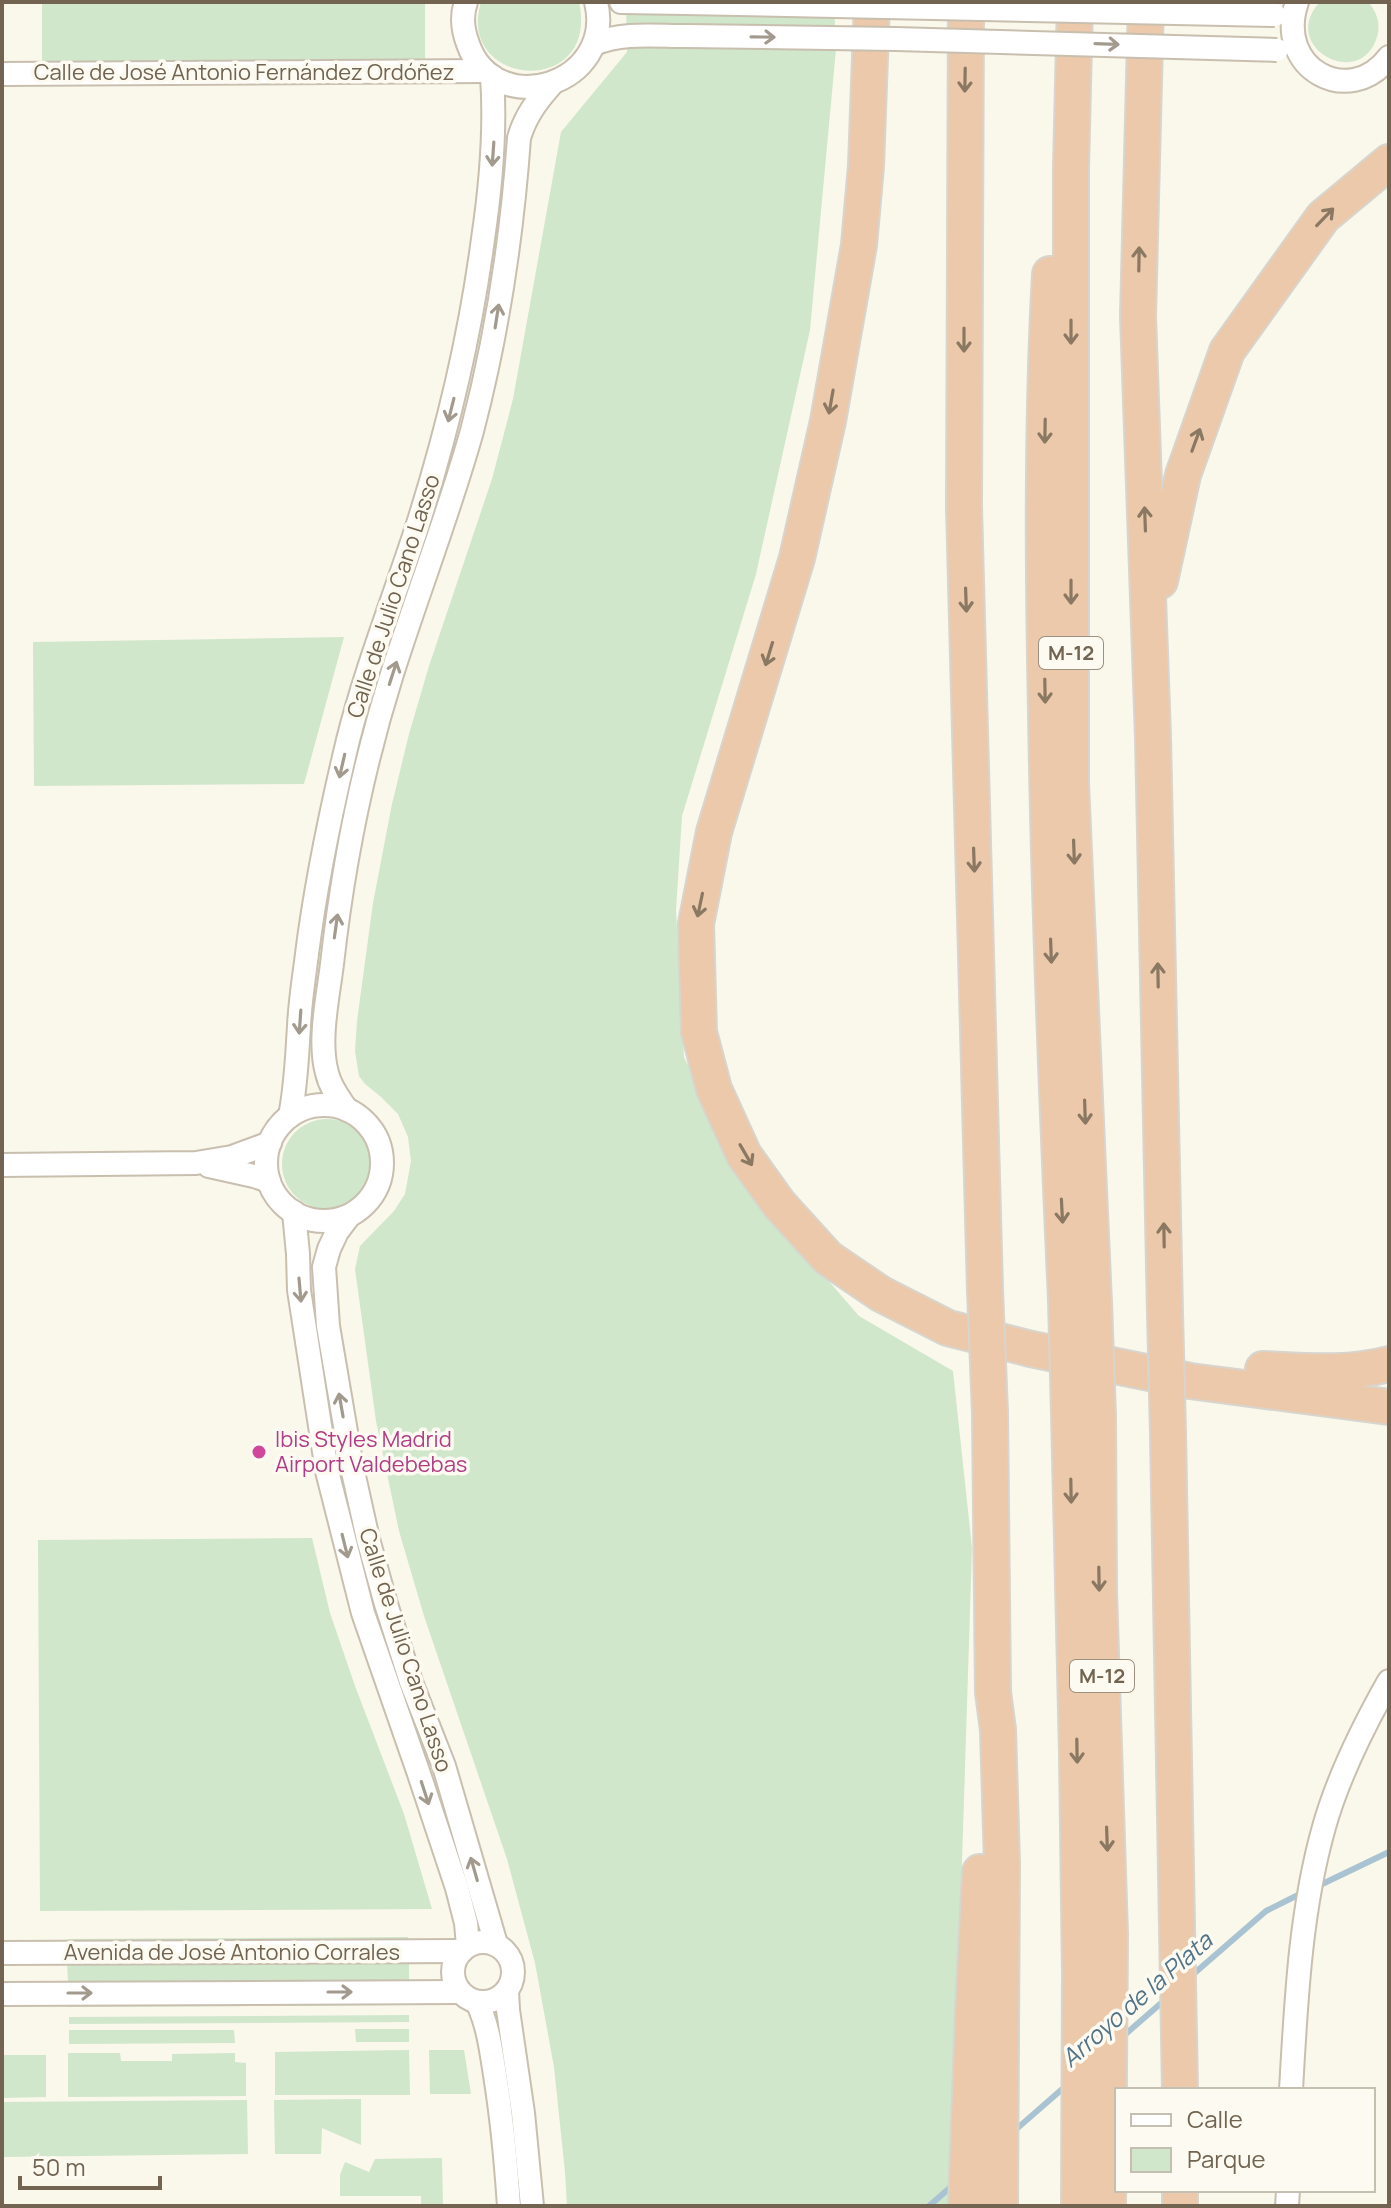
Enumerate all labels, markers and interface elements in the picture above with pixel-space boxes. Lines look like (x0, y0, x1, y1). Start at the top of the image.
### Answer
one-way arrow (749, 29, 776, 44)
one-way arrow (1093, 37, 1120, 52)
street label: Calle de José Antonio Fernández Ordóñez (34, 57, 454, 87)
one-way arrow (957, 66, 973, 93)
one-way arrow (485, 140, 500, 167)
one-way arrow (1315, 208, 1334, 228)
one-way arrow (1131, 246, 1147, 273)
one-way arrow (490, 304, 505, 330)
one-way arrow (1063, 318, 1079, 345)
one-way arrow (956, 326, 972, 353)
one-way arrow (823, 389, 838, 414)
one-way arrow (442, 397, 457, 423)
one-way arrow (1037, 417, 1052, 444)
one-way arrow (1189, 428, 1204, 453)
street label: Calle de Julio Cano Lasso (339, 470, 447, 722)
one-way arrow (1138, 506, 1153, 533)
one-way arrow (1063, 578, 1079, 605)
one-way arrow (959, 586, 974, 613)
road number: M-12 (1039, 637, 1103, 669)
one-way arrow (761, 641, 776, 667)
one-way arrow (387, 661, 401, 686)
one-way arrow (1037, 677, 1053, 704)
one-way arrow (334, 753, 349, 778)
one-way arrow (1067, 838, 1082, 865)
one-way arrow (966, 846, 981, 873)
one-way arrow (691, 892, 706, 917)
one-way arrow (329, 913, 344, 940)
one-way arrow (1044, 937, 1059, 964)
one-way arrow (1150, 962, 1166, 989)
one-way arrow (292, 1008, 307, 1035)
one-way arrow (1078, 1098, 1093, 1125)
one-way arrow (738, 1143, 754, 1166)
one-way arrow (1054, 1197, 1069, 1224)
one-way arrow (1156, 1222, 1171, 1249)
one-way arrow (293, 1276, 308, 1303)
one-way arrow (333, 1393, 348, 1418)
place label: Ibis Styles Madrid Airport Valdebebas (275, 1424, 467, 1479)
marker: Ibis Styles Madrid Airport Valdebebas (250, 1443, 268, 1461)
one-way arrow (1063, 1477, 1078, 1504)
street label: Calle de Julio Cano Lasso (352, 1524, 460, 1776)
one-way arrow (338, 1532, 353, 1558)
one-way arrow (1092, 1565, 1107, 1592)
road number: M-12 (1070, 1660, 1134, 1692)
one-way arrow (1069, 1737, 1085, 1764)
one-way arrow (419, 1780, 434, 1805)
one-way arrow (1099, 1825, 1114, 1852)
one-way arrow (466, 1857, 481, 1883)
water label: Arroyo de la Plata (1053, 1923, 1220, 2074)
street label: Avenida de José Antonio Corrales (64, 1937, 400, 1967)
one-way arrow (326, 1984, 353, 2000)
one-way arrow (66, 1985, 93, 2001)
legend (1115, 2088, 1375, 2192)
text: Calle (1187, 2102, 1243, 2135)
scale bar (20, 2140, 160, 2190)
text: Parque (1187, 2142, 1265, 2175)
text: 50 m (32, 2150, 86, 2183)

